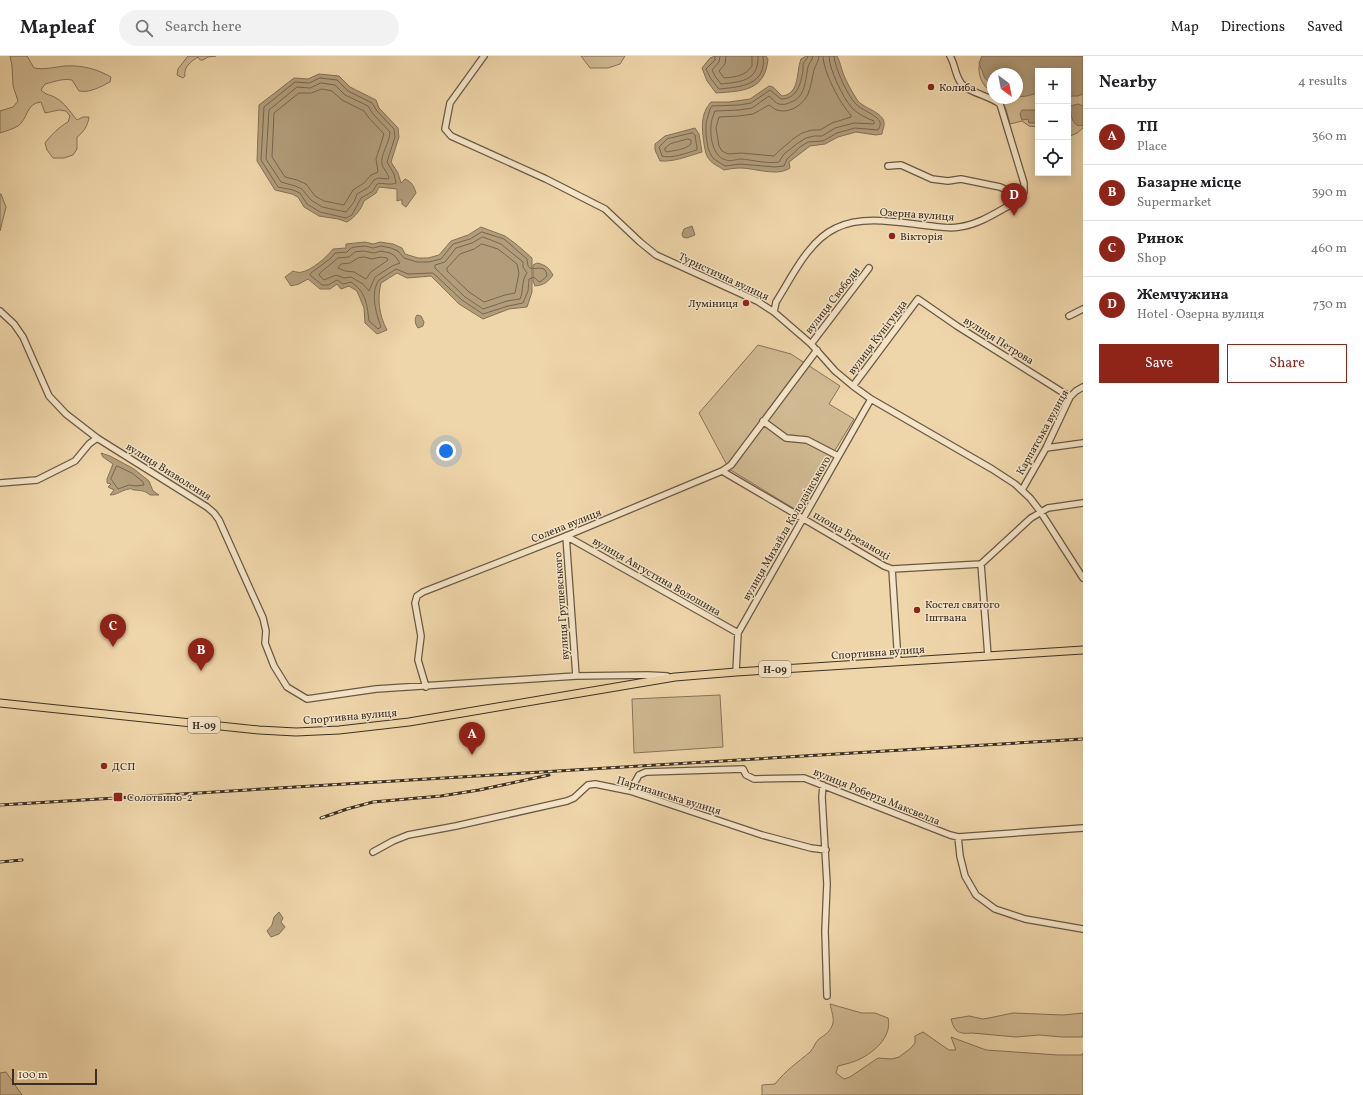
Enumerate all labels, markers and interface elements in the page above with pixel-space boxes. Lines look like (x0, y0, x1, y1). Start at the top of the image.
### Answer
search box (119, 10, 399, 46)
text: Mapleaf (20, 15, 95, 41)
icon: search (133, 17, 155, 39)
text: Search here (165, 17, 242, 38)
text: Map (1171, 18, 1199, 37)
text: Directions (1221, 18, 1285, 37)
text: Saved (1307, 18, 1343, 37)
north arrow (987, 68, 1023, 104)
map controls (1035, 68, 1071, 176)
button: + (1035, 68, 1071, 104)
text: Nearby (1099, 71, 1157, 94)
text: 4 results (1298, 73, 1347, 91)
place label: Колиба (939, 81, 976, 96)
marker: Колиба (926, 82, 936, 92)
button: − (1035, 104, 1071, 140)
text: ТП (1137, 117, 1158, 138)
text: A (1107, 128, 1117, 146)
text: 360 m (1312, 128, 1347, 146)
text: Place (1137, 138, 1167, 156)
button: locate (1035, 140, 1071, 176)
text: Базарне місце (1137, 173, 1242, 194)
pin: D (1001, 183, 1027, 216)
text: B (1108, 184, 1116, 202)
text: 390 m (1312, 184, 1347, 202)
text: Supermarket (1137, 194, 1212, 212)
street label: Озерна вулиця (879, 205, 955, 226)
text: Ринок (1137, 229, 1183, 250)
place label: Вікторія (900, 230, 943, 245)
marker: Вікторія (887, 231, 897, 241)
text: C (1108, 240, 1116, 258)
text: 460 m (1311, 240, 1347, 258)
street label: Туристична вулиця (676, 250, 771, 305)
text: Shop (1137, 250, 1166, 268)
street label: вулиця Свободи (802, 264, 864, 338)
text: Жемчужина (1137, 285, 1229, 306)
text: D (1107, 296, 1117, 314)
text: 730 m (1313, 296, 1347, 314)
place label: Луміниця (688, 297, 738, 312)
street label: вулиця Кунігунда (845, 297, 912, 378)
marker: Луміниця (741, 298, 751, 308)
text: Hotel · Озерна вулиця (1137, 306, 1264, 324)
street label: вулиця Петрова (960, 314, 1037, 369)
button: Save (1099, 344, 1219, 383)
button: Share (1227, 344, 1347, 383)
street label: Карпатська вулиця (1014, 387, 1073, 478)
street label: вулиця Визволення (123, 440, 214, 505)
your location (436, 441, 456, 461)
street label: вулиця Михайла Колодзінського (740, 454, 835, 604)
street label: Солена вулиця (529, 505, 604, 547)
street label: площа Брезаноці (810, 508, 893, 564)
street label: вулиця Августина Волошина (589, 534, 724, 621)
street label: вулиця Грушевського (551, 551, 574, 660)
place label: Костел святого Іштвана (925, 598, 1000, 626)
marker: Костел святого Іштвана (912, 605, 922, 615)
pin: C (100, 614, 126, 647)
pin: B (188, 638, 214, 671)
street label: Спортивна вулиця (831, 643, 926, 664)
road number: Н-09 (759, 661, 791, 677)
street label: Спортивна вулиця (303, 706, 398, 729)
road number: Н-09 (188, 717, 220, 733)
pin: A (459, 722, 485, 755)
place label: ДСП (112, 760, 135, 775)
marker: ДСП (99, 761, 109, 771)
street label: вулиця Роберта Максвелла (811, 765, 942, 830)
street label: Партизанська вулиця (614, 773, 723, 820)
marker: Солотвино-2 (112, 791, 124, 803)
place label: Солотвино-2 (127, 791, 193, 806)
scale bar (12, 1067, 97, 1086)
text: 100 m (18, 1068, 48, 1083)

